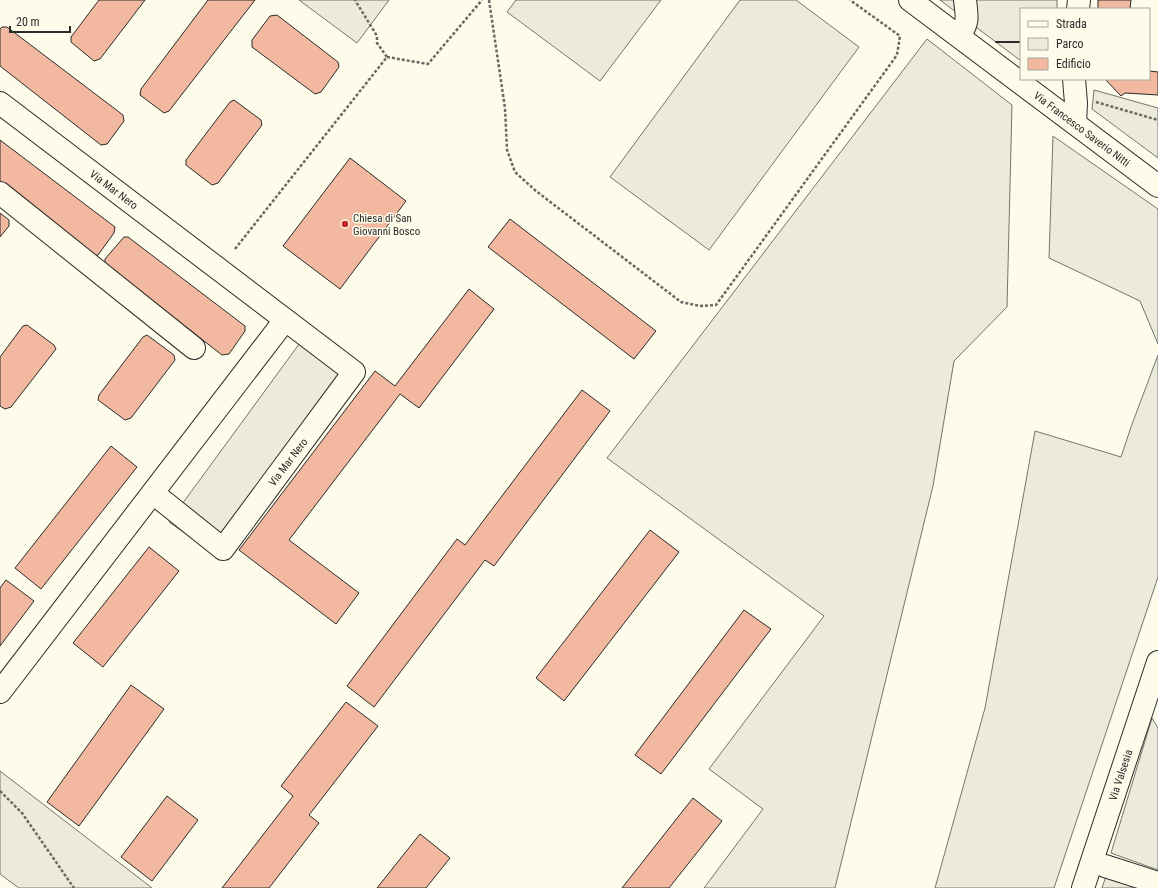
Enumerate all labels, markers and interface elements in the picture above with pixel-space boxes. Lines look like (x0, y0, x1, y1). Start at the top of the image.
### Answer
scale bar (10, 8, 70, 34)
legend (1020, 8, 1150, 80)
text: 20 m (16, 15, 40, 29)
text: Strada (1056, 17, 1087, 31)
text: Parco (1056, 37, 1083, 51)
text: Edificio (1056, 57, 1091, 71)
street label: Via Francesco Saverio Nitti (1031, 89, 1132, 170)
street label: Via Mar Nero (87, 168, 140, 213)
place label: Chiesa di San Giovanni Bosco (353, 212, 421, 238)
marker: Chiesa di San Giovanni Bosco (340, 219, 350, 229)
street label: Via Mar Nero (266, 435, 311, 489)
street label: Via Valsesia (1106, 748, 1136, 803)

